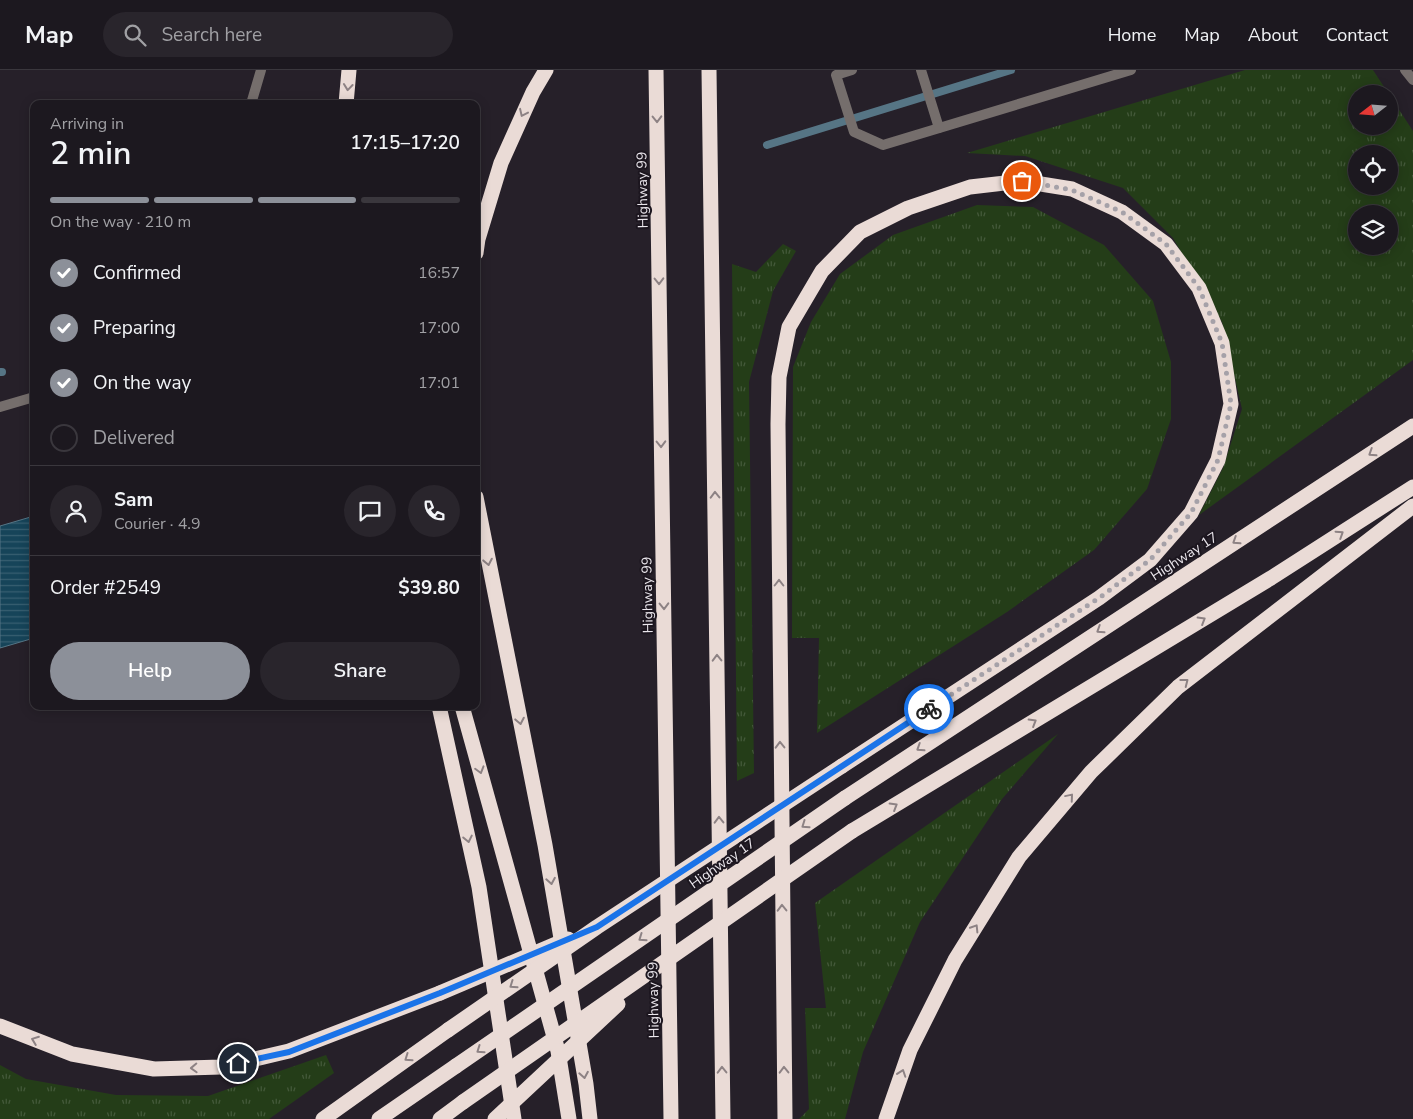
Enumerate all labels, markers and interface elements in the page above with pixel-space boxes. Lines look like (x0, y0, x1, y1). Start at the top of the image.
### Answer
search box (103, 12, 453, 57)
text: Map (25, 19, 73, 51)
icon: search (121, 21, 149, 49)
text: Search here (161, 22, 262, 48)
text: Home (1108, 23, 1156, 47)
text: Map (1184, 23, 1220, 47)
text: About (1248, 23, 1298, 47)
text: Contact (1326, 23, 1388, 47)
one-way arrow (343, 83, 354, 91)
north arrow (1348, 85, 1398, 135)
map controls (1348, 85, 1398, 255)
one-way arrow (519, 108, 530, 117)
text: Arriving in (50, 113, 124, 135)
one-way arrow (652, 115, 662, 123)
text: 17:15–17:20 (350, 130, 460, 156)
text: 2 min (50, 132, 132, 175)
button: locate (1348, 145, 1398, 195)
street label: Highway 99 (632, 152, 653, 228)
pin (1001, 160, 1043, 202)
icon: bag (1008, 167, 1036, 195)
button: layers (1348, 205, 1398, 255)
text: On the way · 210 m (50, 211, 191, 233)
icon: check (50, 259, 78, 287)
text: Confirmed (93, 260, 181, 286)
text: 16:57 (418, 262, 460, 284)
one-way arrow (654, 278, 664, 285)
icon: check (50, 314, 78, 342)
text: Preparing (93, 315, 176, 341)
text: 17:00 (418, 317, 460, 339)
icon: check (50, 369, 78, 397)
text: On the way (93, 370, 191, 396)
text: 17:01 (418, 372, 460, 394)
text: Delivered (93, 425, 175, 451)
one-way arrow (656, 440, 667, 448)
one-way arrow (1368, 446, 1377, 456)
button: person (50, 485, 102, 537)
button: chat (344, 485, 396, 537)
button: phone (408, 485, 460, 537)
text: Sam (114, 487, 153, 513)
one-way arrow (710, 491, 720, 499)
text: Courier · 4.9 (114, 513, 200, 535)
street label: Highway 17 (1147, 528, 1222, 585)
one-way arrow (1334, 530, 1343, 540)
one-way arrow (1232, 535, 1242, 544)
one-way arrow (483, 557, 493, 566)
street label: Highway 99 (637, 557, 658, 633)
text: Order #2549 (50, 575, 161, 601)
text: $39.80 (398, 575, 460, 601)
one-way arrow (773, 579, 784, 587)
one-way arrow (659, 602, 669, 610)
one-way arrow (1196, 616, 1205, 626)
one-way arrow (1096, 624, 1106, 633)
button: Help (50, 642, 250, 700)
button: Share (260, 642, 460, 700)
one-way arrow (712, 654, 722, 662)
one-way arrow (1179, 678, 1188, 687)
courier (904, 684, 954, 734)
icon: bike (915, 695, 943, 723)
one-way arrow (515, 717, 525, 726)
one-way arrow (1027, 718, 1036, 728)
one-way arrow (775, 741, 786, 749)
one-way arrow (917, 742, 926, 751)
one-way arrow (474, 765, 484, 774)
one-way arrow (1064, 793, 1073, 802)
one-way arrow (888, 802, 897, 812)
one-way arrow (714, 816, 725, 824)
one-way arrow (801, 819, 810, 829)
street label: Highway 17 (685, 834, 759, 893)
one-way arrow (463, 835, 473, 844)
one-way arrow (546, 876, 556, 885)
one-way arrow (777, 904, 787, 912)
one-way arrow (969, 925, 978, 934)
one-way arrow (638, 932, 648, 941)
street label: Highway 99 (643, 962, 664, 1038)
one-way arrow (510, 979, 519, 988)
one-way arrow (32, 1035, 40, 1045)
pin (217, 1042, 259, 1084)
one-way arrow (476, 1044, 485, 1053)
icon: home (224, 1049, 252, 1077)
one-way arrow (404, 1052, 414, 1061)
one-way arrow (190, 1062, 198, 1073)
one-way arrow (717, 1066, 727, 1074)
one-way arrow (779, 1066, 789, 1074)
one-way arrow (896, 1069, 906, 1078)
one-way arrow (579, 1071, 589, 1080)

